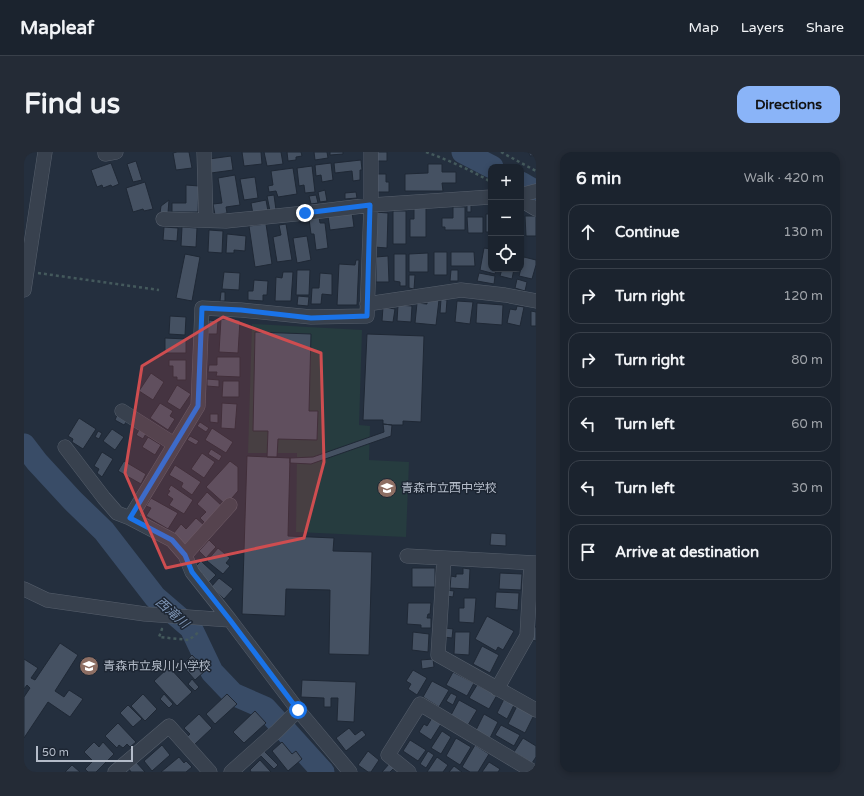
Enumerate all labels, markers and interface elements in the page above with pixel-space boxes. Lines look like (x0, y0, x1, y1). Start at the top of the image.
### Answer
text: Mapleaf (20, 17, 94, 39)
text: Map (689, 19, 719, 36)
text: Layers (741, 19, 784, 36)
text: Share (806, 19, 844, 36)
button: Directions (737, 86, 840, 123)
text: Find us (24, 87, 120, 121)
map controls (488, 164, 524, 272)
button: + (488, 164, 524, 200)
text: 6 min (576, 168, 621, 189)
text: Walk · 420 m (744, 170, 824, 186)
button: − (488, 200, 524, 236)
route end (296, 204, 314, 222)
icon: ahead (577, 221, 599, 243)
text: Continue (615, 223, 679, 241)
text: 130 m (783, 224, 823, 240)
button: locate (488, 236, 524, 272)
icon: right (577, 285, 599, 307)
text: Turn right (615, 287, 685, 305)
text: 120 m (783, 288, 823, 304)
icon: right (577, 349, 599, 371)
text: Turn right (615, 351, 685, 369)
text: 80 m (791, 352, 823, 368)
icon: left (577, 413, 599, 435)
text: Turn left (615, 415, 675, 433)
text: 60 m (791, 416, 823, 432)
school or university icon: 青森市立西中学校 (376, 477, 398, 499)
icon: left (577, 477, 599, 499)
text: Turn left (615, 479, 675, 497)
text: 30 m (791, 480, 823, 496)
place label: 青森市立西中学校 (401, 481, 497, 495)
icon: arrive (577, 541, 599, 563)
text: Arrive at destination (615, 543, 759, 561)
water label: 西滝川 (152, 594, 193, 633)
school or university icon: 青森市立泉川小学校 (78, 655, 100, 677)
place label: 青森市立泉川小学校 (103, 659, 211, 673)
route start (289, 701, 307, 719)
scale bar (36, 744, 133, 763)
text: 50 m (42, 746, 69, 759)

